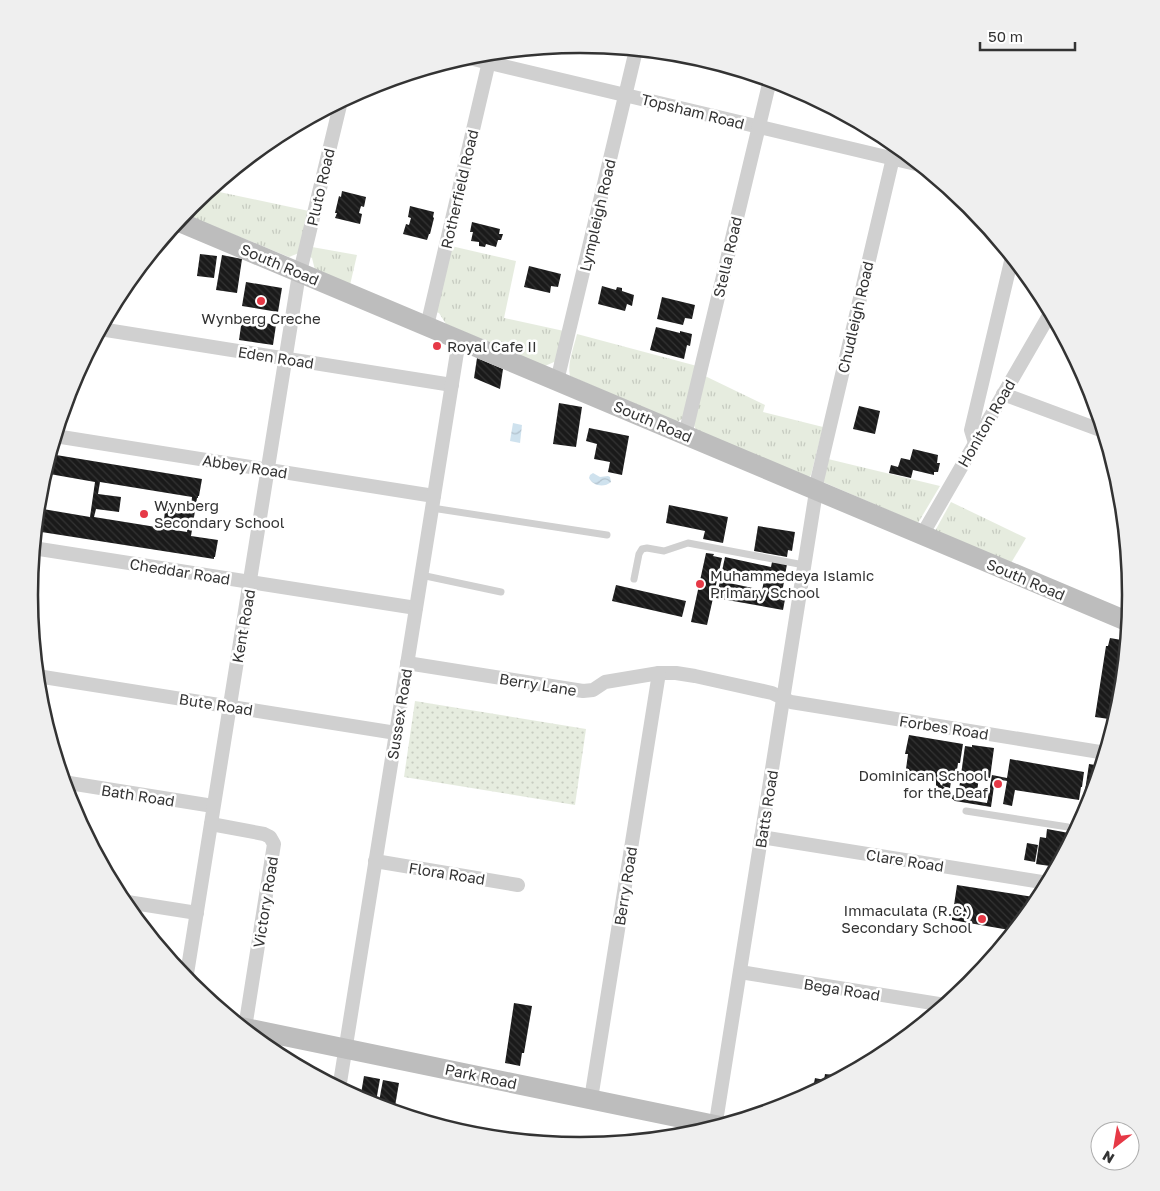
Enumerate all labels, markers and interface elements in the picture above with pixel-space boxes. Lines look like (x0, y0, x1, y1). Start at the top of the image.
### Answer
scale bar (980, 20, 1075, 52)
text: 50 m (988, 27, 1023, 45)
street label: Topsham Road (640, 89, 746, 133)
street label: Rotherfield Road (437, 128, 481, 250)
street label: Pluto Road (302, 146, 338, 228)
street label: Lympleigh Road (575, 157, 619, 273)
street label: Stella Road (709, 215, 745, 299)
street label: South Road (238, 239, 322, 289)
street label: Chudleigh Road (833, 259, 877, 375)
marker: Wynberg Creche (255, 295, 267, 307)
place label: Wynberg Creche (201, 309, 321, 327)
place label: Royal Cafe II (447, 337, 537, 355)
marker: Royal Cafe II (431, 340, 443, 352)
street label: Eden Road (237, 342, 315, 372)
street label: Honiton Road (954, 376, 1018, 470)
street label: South Road (611, 396, 695, 446)
street label: Abbey Road (201, 450, 289, 482)
place label: Wynberg Secondary School (154, 496, 285, 531)
marker: Wynberg Secondary School (138, 508, 150, 520)
street label: Cheddar Road (129, 554, 231, 588)
street label: South Road (984, 554, 1068, 604)
place label: Muhammedeya Islamic Primary School (710, 566, 874, 601)
marker: Muhammedeya Islamic Primary School (694, 578, 706, 590)
street label: Kent Road (228, 588, 258, 664)
street label: Sussex Road (383, 667, 415, 761)
street label: Berry Lane (498, 669, 578, 699)
street label: Bute Road (178, 689, 254, 719)
street label: Forbes Road (898, 711, 990, 743)
place label: Dominican School for the Deaf (859, 766, 989, 801)
street label: Batts Road (751, 769, 781, 849)
marker: Dominican School for the Deaf (992, 778, 1004, 790)
street label: Bath Road (100, 780, 176, 810)
street label: Berry Road (610, 845, 640, 927)
street label: Clare Road (865, 845, 945, 875)
street label: Victory Road (249, 855, 281, 949)
street label: Flora Road (407, 858, 487, 888)
place label: Immaculata (R.C.) Secondary School (841, 901, 972, 936)
marker: Immaculata (R.C.) Secondary School (976, 913, 988, 925)
street label: Bega Road (803, 974, 881, 1004)
street label: Park Road (443, 1060, 519, 1092)
north arrow (1090, 1121, 1140, 1171)
text: N (1099, 1148, 1117, 1168)

